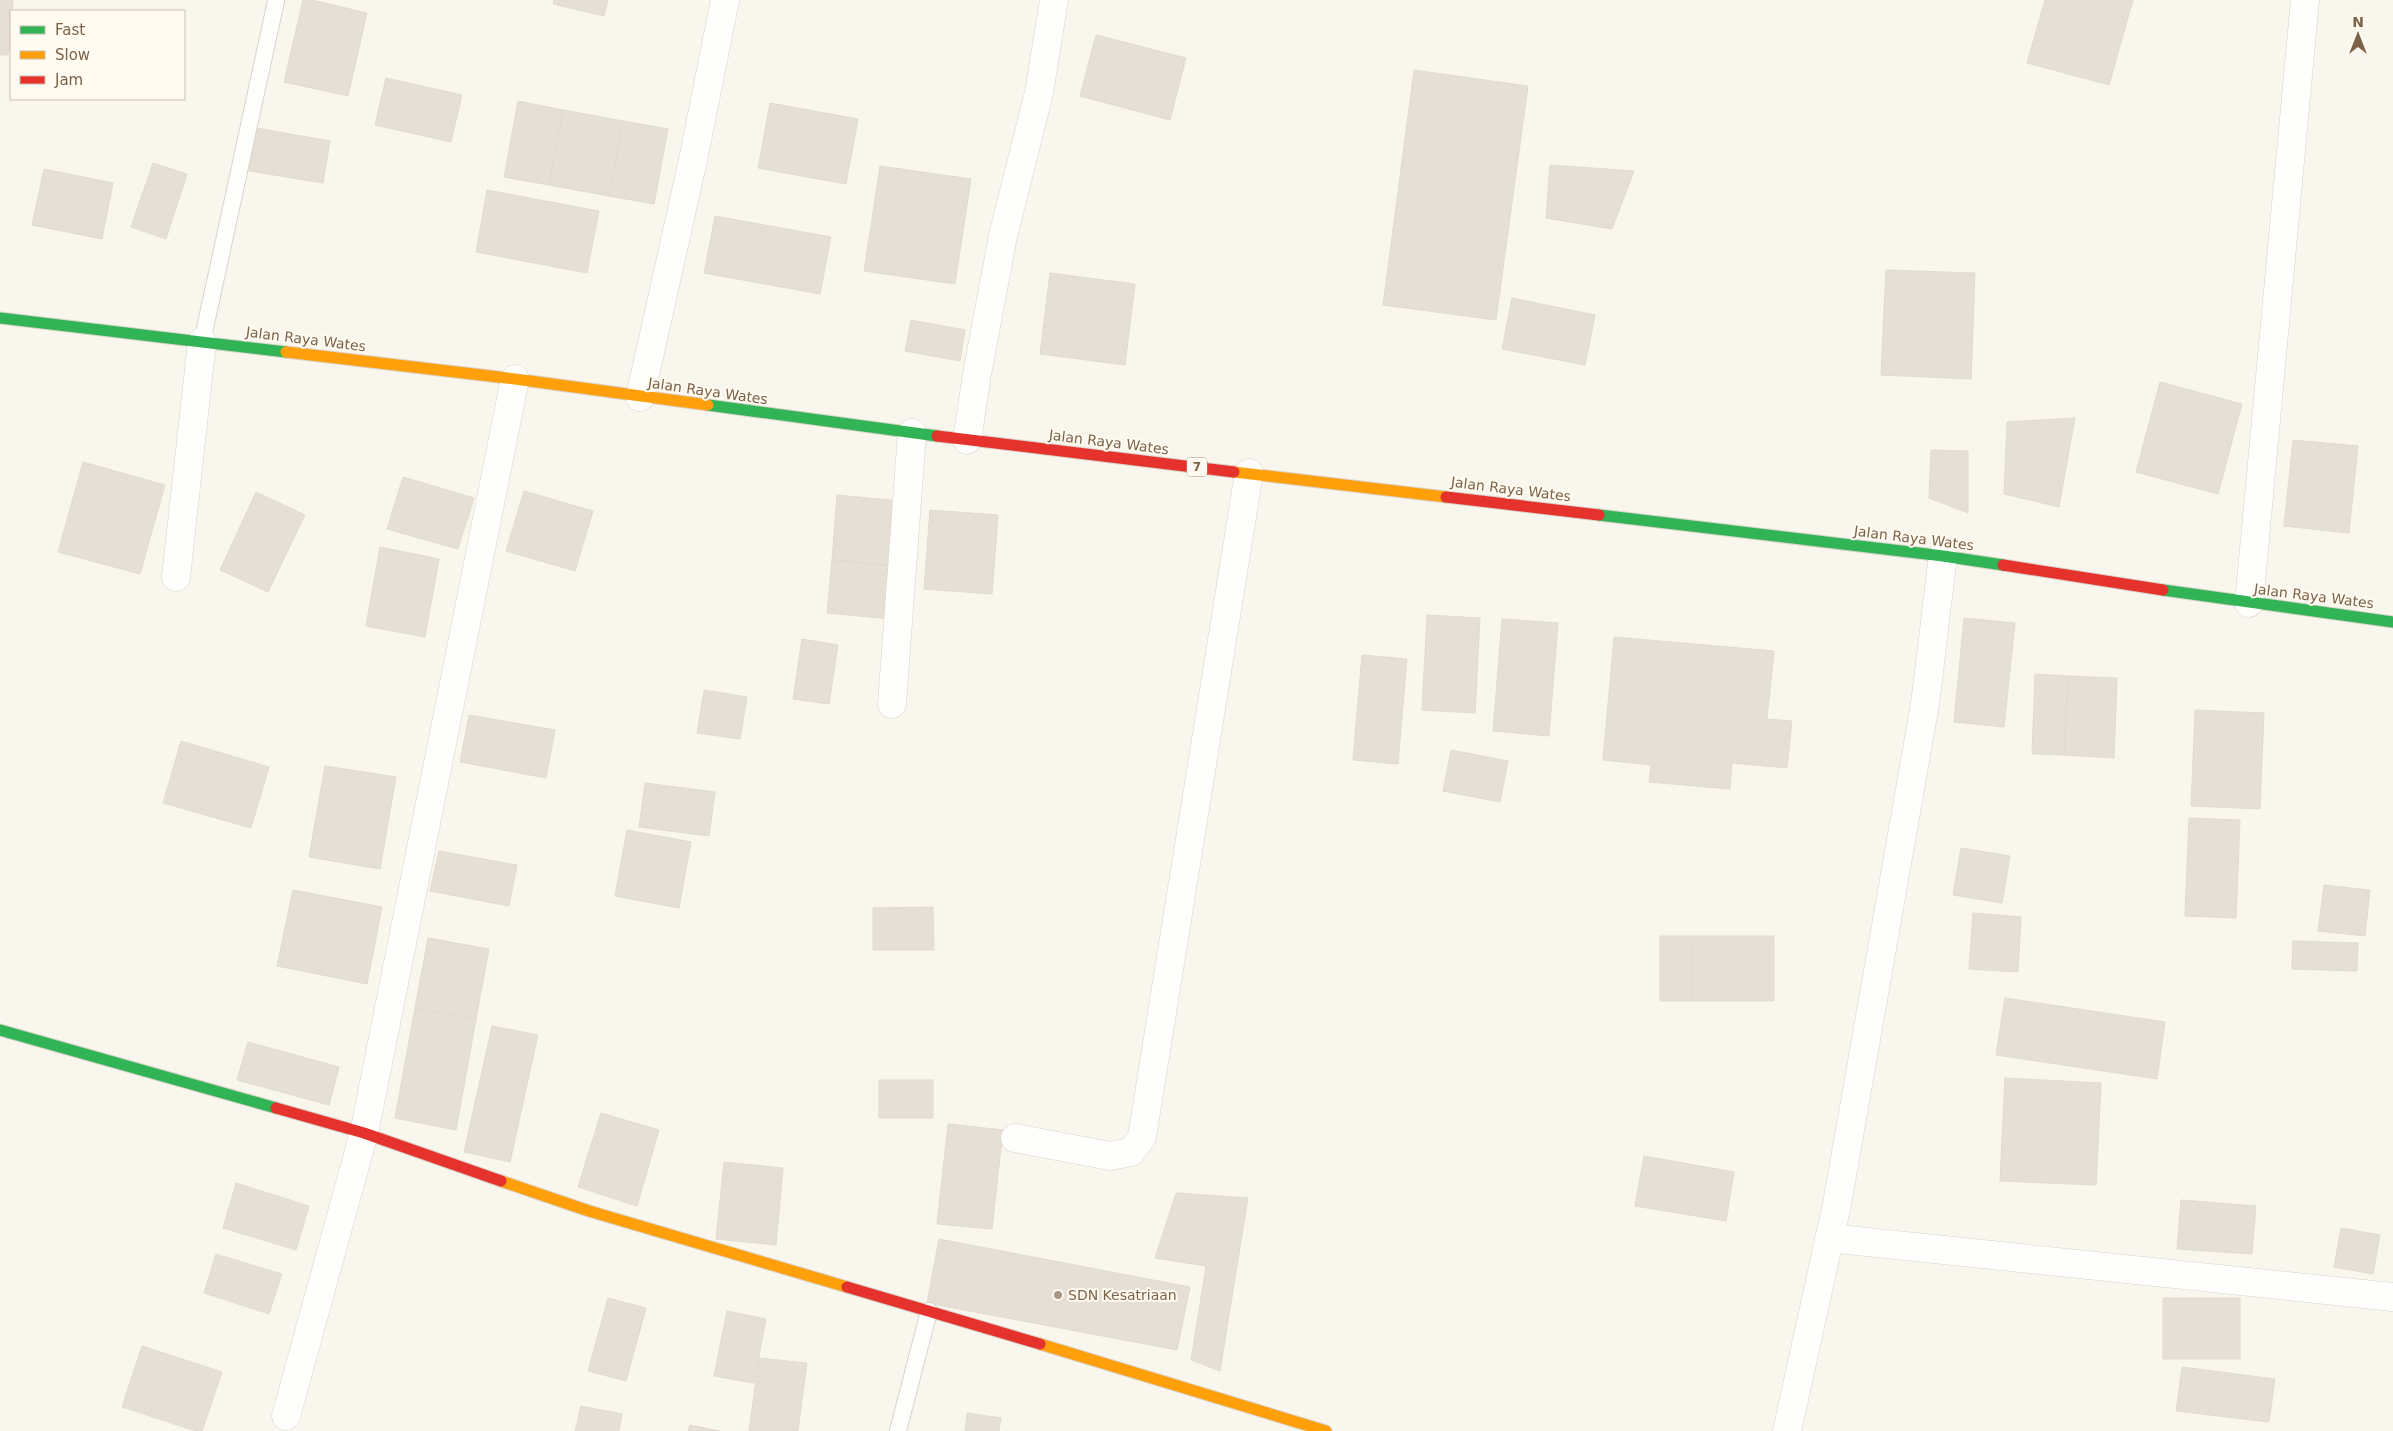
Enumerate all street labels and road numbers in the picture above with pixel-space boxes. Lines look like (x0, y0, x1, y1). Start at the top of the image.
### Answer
street label: Jalan Raya Wates (244, 324, 367, 354)
street label: Jalan Raya Wates (646, 375, 769, 407)
street label: Jalan Raya Wates (1047, 427, 1170, 457)
road number: 7 (1187, 458, 1207, 477)
street label: Jalan Raya Wates (1449, 474, 1572, 504)
street label: Jalan Raya Wates (1852, 523, 1975, 553)
street label: Jalan Raya Wates (2252, 581, 2375, 611)

